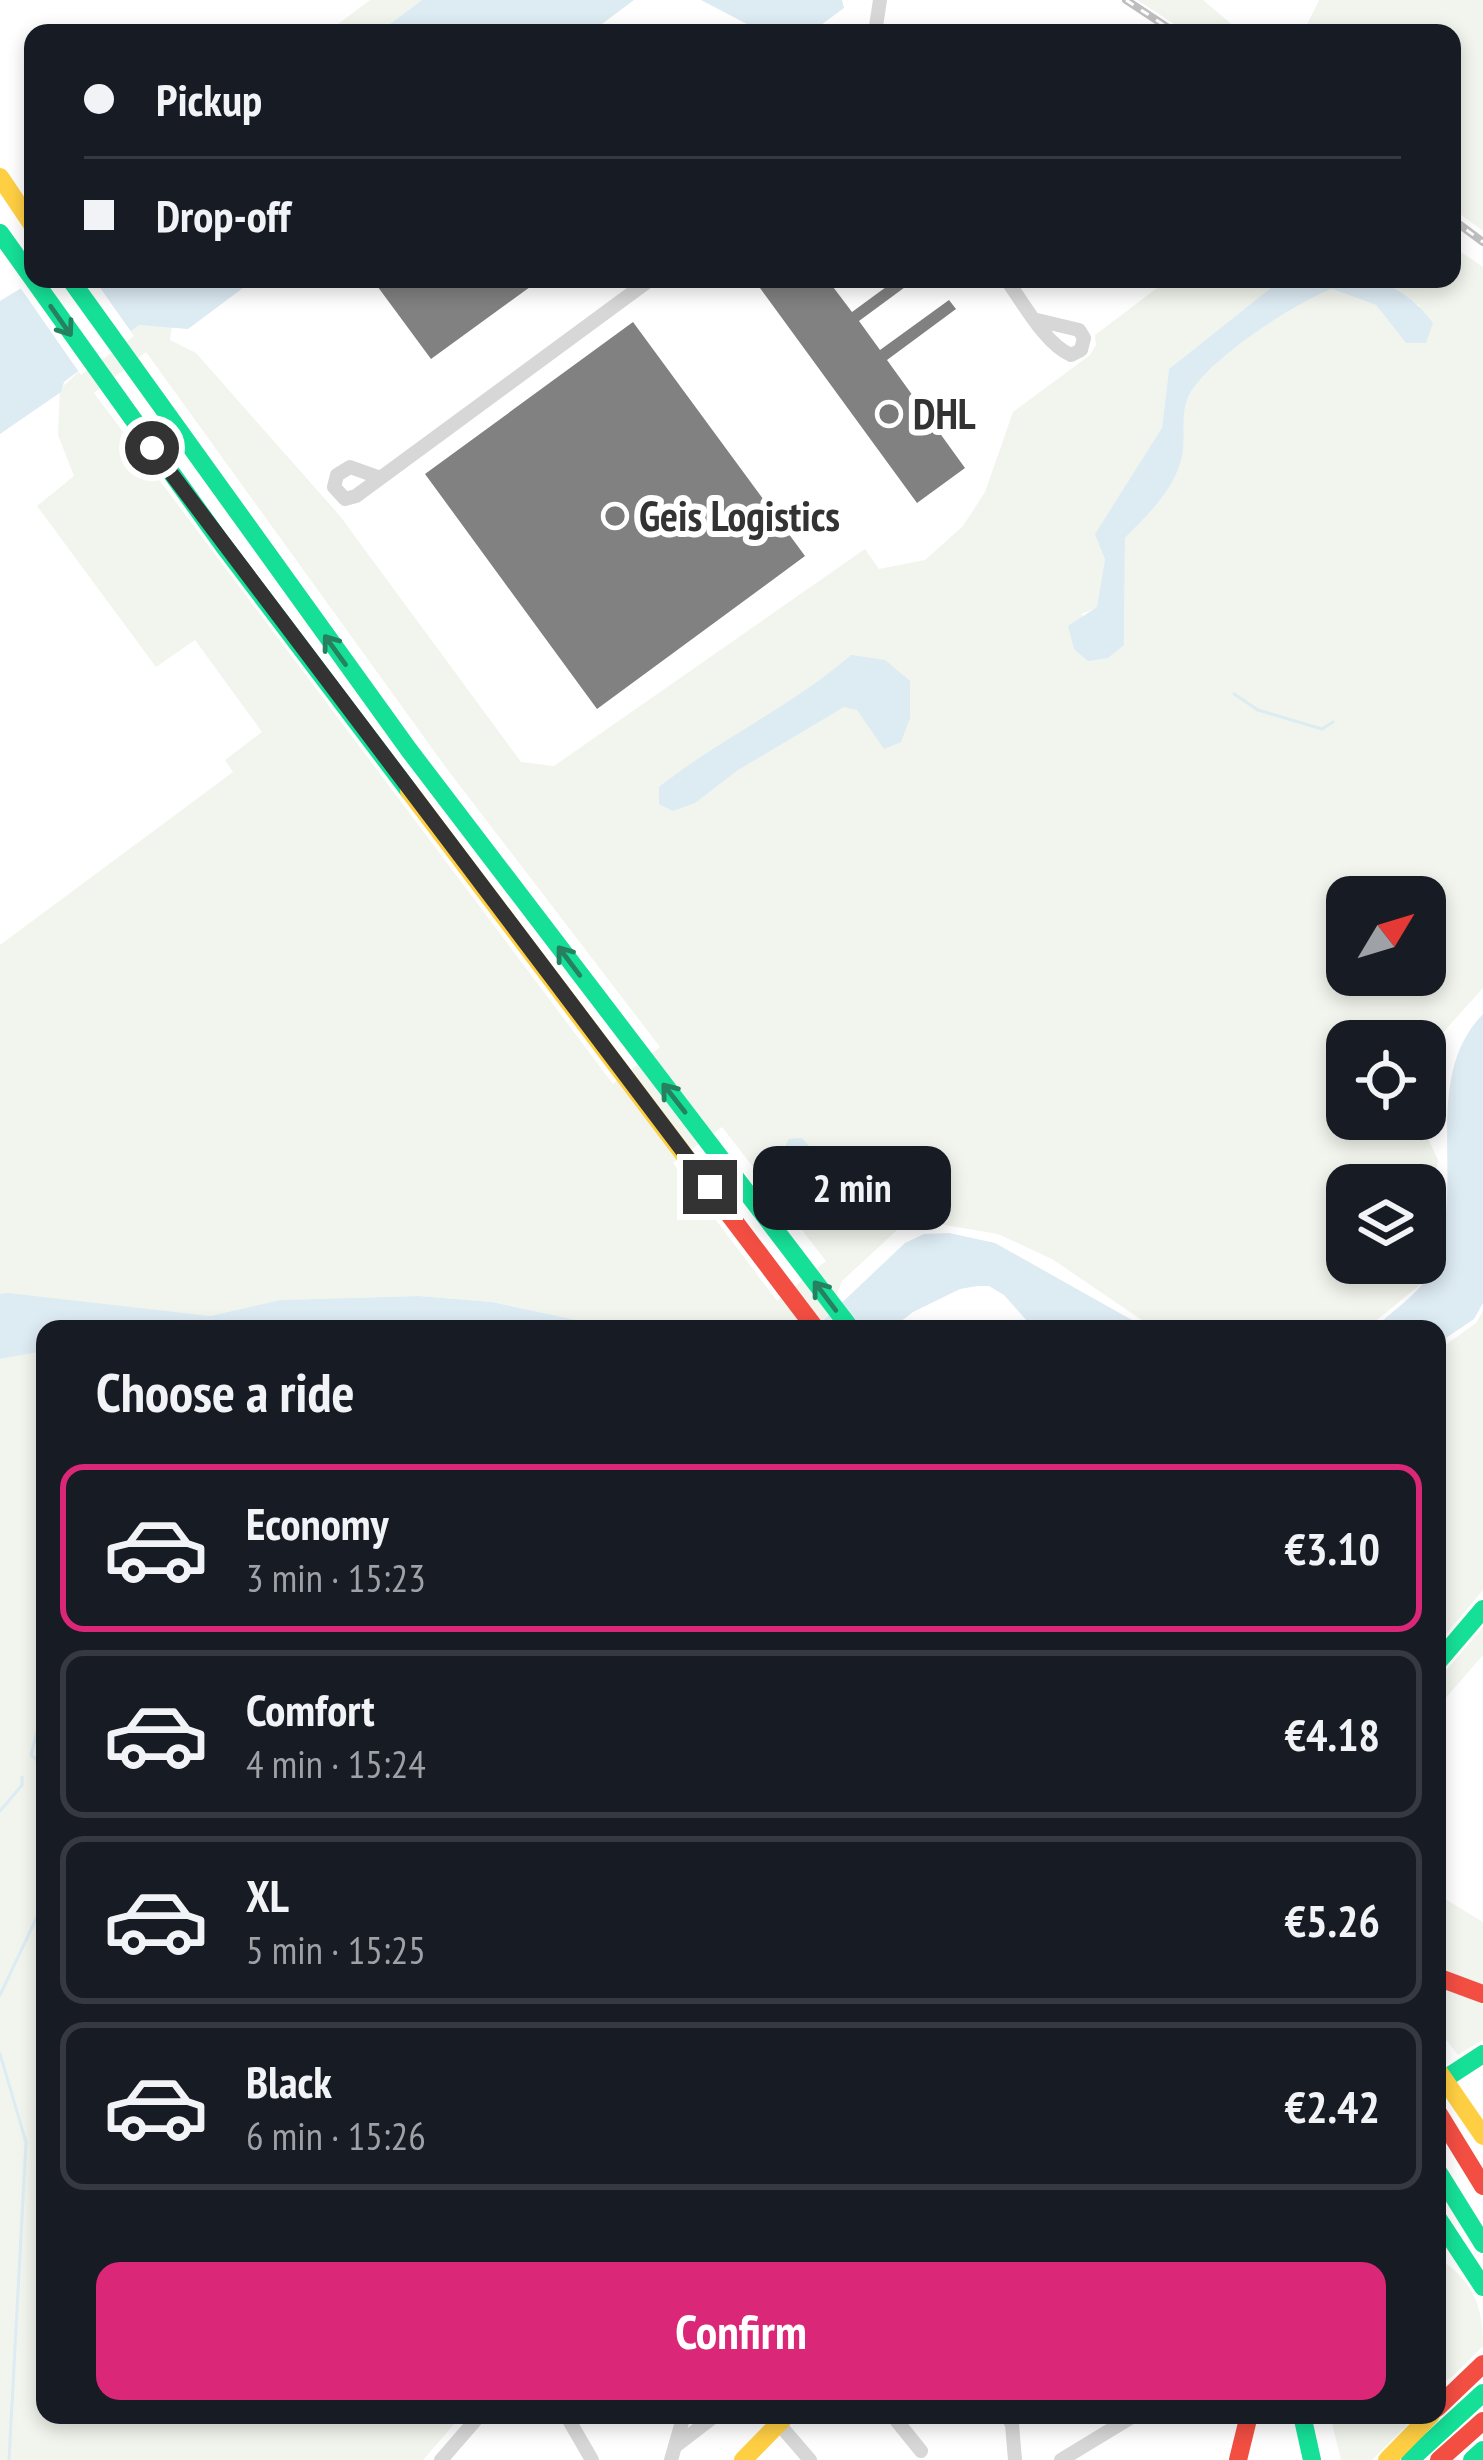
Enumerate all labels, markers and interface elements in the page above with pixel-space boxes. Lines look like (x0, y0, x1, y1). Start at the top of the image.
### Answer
text: Pickup (156, 70, 262, 128)
text: Drop-off (156, 186, 290, 244)
one-way arrow (48, 304, 73, 337)
place label: DHL (913, 386, 976, 441)
marker: DHL (876, 401, 902, 427)
route start (125, 421, 179, 475)
place label: Geis Logistics (639, 488, 840, 543)
marker: Geis Logistics (602, 503, 628, 529)
one-way arrow (322, 634, 348, 667)
north arrow (1326, 876, 1446, 996)
map controls (1326, 876, 1446, 1284)
one-way arrow (556, 946, 583, 978)
button: locate (1326, 1020, 1446, 1140)
one-way arrow (661, 1082, 687, 1115)
callout: 2 min (752, 1145, 950, 1229)
route end (683, 1160, 737, 1214)
text: 2 min (813, 1162, 891, 1213)
button: layers (1326, 1164, 1446, 1284)
one-way arrow (813, 1280, 839, 1312)
text: Choose a ride (96, 1357, 355, 1427)
icon: car (102, 1494, 210, 1602)
text: Economy (246, 1494, 389, 1552)
text: €3.10 (1284, 1519, 1380, 1577)
text: 3 min · 15:23 (246, 1552, 426, 1603)
icon: car (102, 1680, 210, 1788)
text: Comfort (246, 1680, 375, 1738)
text: €4.18 (1284, 1705, 1380, 1763)
text: 4 min · 15:24 (246, 1738, 426, 1789)
icon: car (102, 1866, 210, 1974)
text: XL (246, 1866, 289, 1924)
text: €5.26 (1284, 1891, 1380, 1949)
text: 5 min · 15:25 (246, 1924, 426, 1975)
icon: car (102, 2052, 210, 2160)
text: Black (246, 2052, 332, 2110)
text: €2.42 (1284, 2077, 1380, 2135)
text: 6 min · 15:26 (246, 2110, 426, 2161)
button: Confirm (96, 2262, 1386, 2400)

